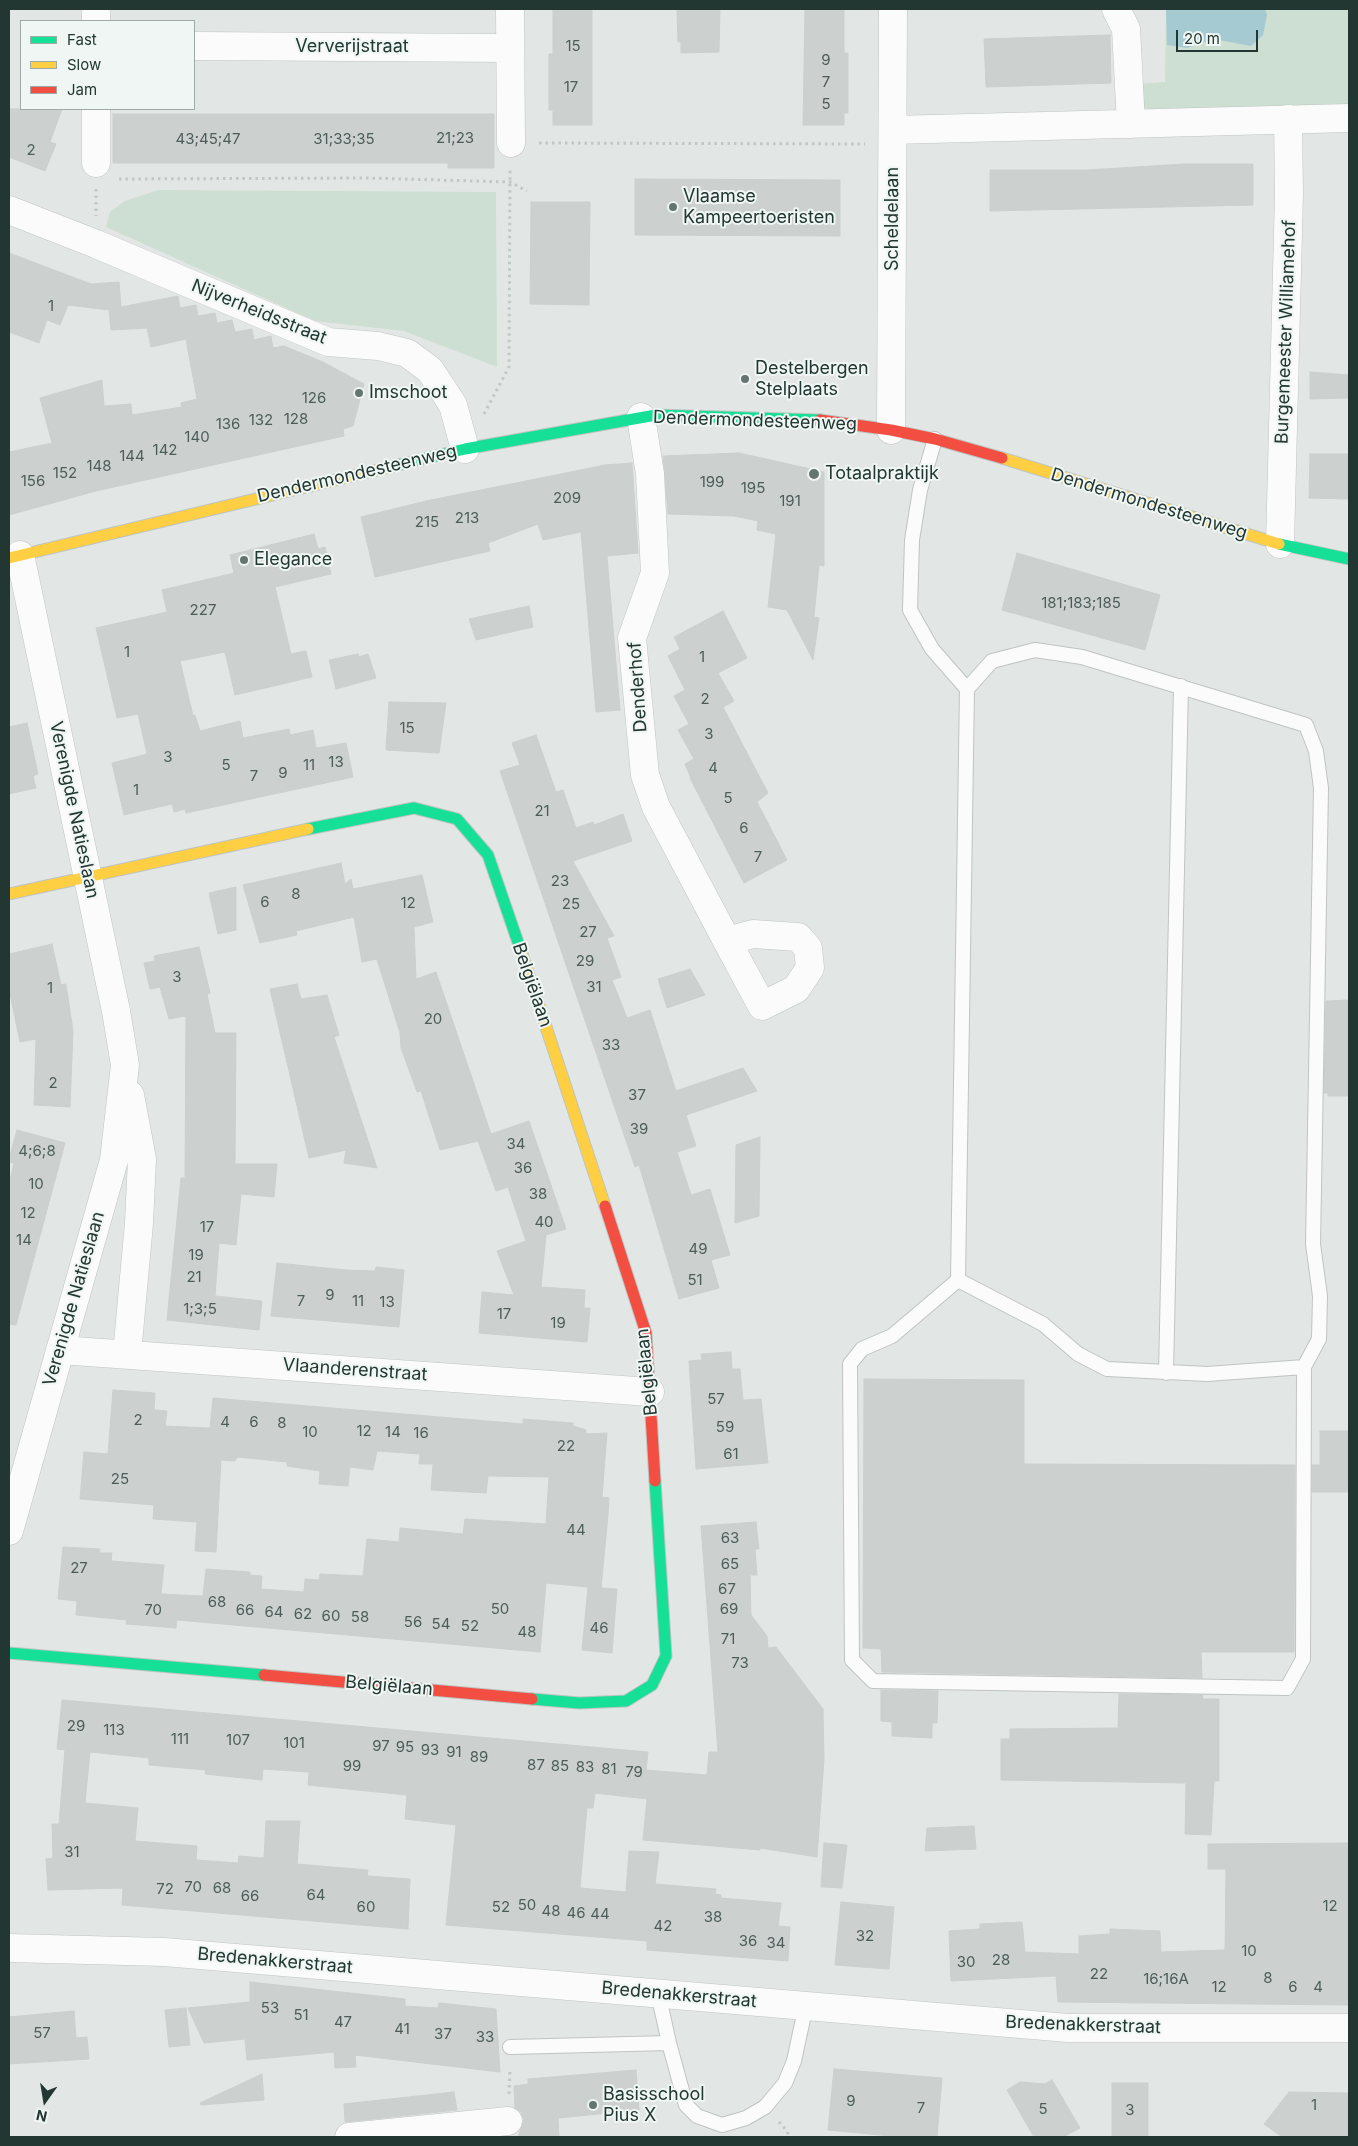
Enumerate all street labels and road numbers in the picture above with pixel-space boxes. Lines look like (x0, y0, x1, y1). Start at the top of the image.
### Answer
street label: Ververijstraat (295, 36, 409, 58)
street label: Scheldelaan (882, 167, 904, 271)
street label: Burgemeester Williamehof (1271, 220, 1301, 444)
street label: Nijverheidsstraat (188, 275, 330, 349)
street label: Dendermondesteenweg (653, 407, 857, 435)
street label: Dendermondesteenweg (255, 441, 459, 507)
street label: Dendermondesteenweg (1048, 464, 1250, 544)
street label: Denderhof (624, 641, 652, 733)
street label: Verenigde Natieslaan (45, 719, 103, 901)
street label: Belgiëlaan (508, 940, 556, 1030)
street label: Verenigde Natieslaan (39, 1209, 109, 1389)
street label: Belgiëlaan (632, 1327, 662, 1417)
street label: Vlaanderenstraat (282, 1354, 428, 1386)
street label: Belgiëlaan (344, 1671, 434, 1701)
street label: Bredenakkerstraat (196, 1943, 354, 1979)
street label: Bredenakkerstraat (600, 1977, 758, 2013)
street label: Bredenakkerstraat (1005, 2011, 1161, 2039)

